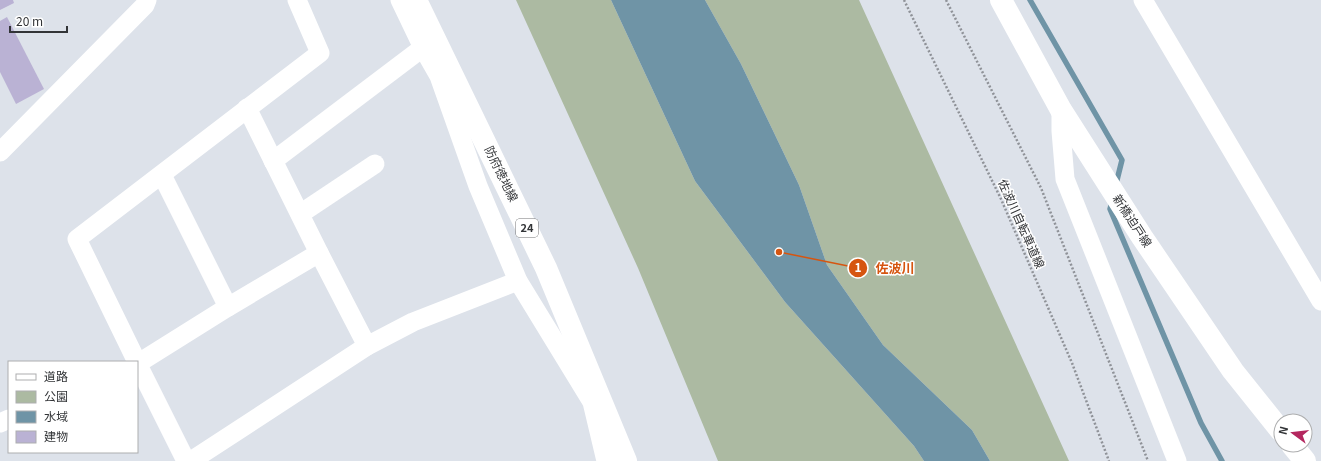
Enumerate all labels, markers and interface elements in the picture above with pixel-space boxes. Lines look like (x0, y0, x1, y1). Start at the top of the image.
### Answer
scale bar (10, 8, 67, 34)
text: 20 m (16, 12, 43, 29)
street label: 防府徳地線 (482, 143, 523, 204)
street label: 佐波川自転車道線 (995, 176, 1050, 271)
street label: 新橋迫戸線 (1110, 190, 1157, 250)
road number: 24 (516, 219, 538, 237)
callout: 佐波川 (848, 256, 923, 281)
text: 1 (854, 258, 862, 275)
text: 佐波川 (875, 258, 915, 277)
legend (8, 361, 138, 453)
text: 道路 (44, 367, 68, 384)
text: 公園 (44, 387, 68, 404)
text: 水域 (44, 407, 68, 424)
north arrow (1273, 413, 1313, 453)
text: N (1274, 424, 1291, 436)
text: 建物 (44, 427, 68, 444)

